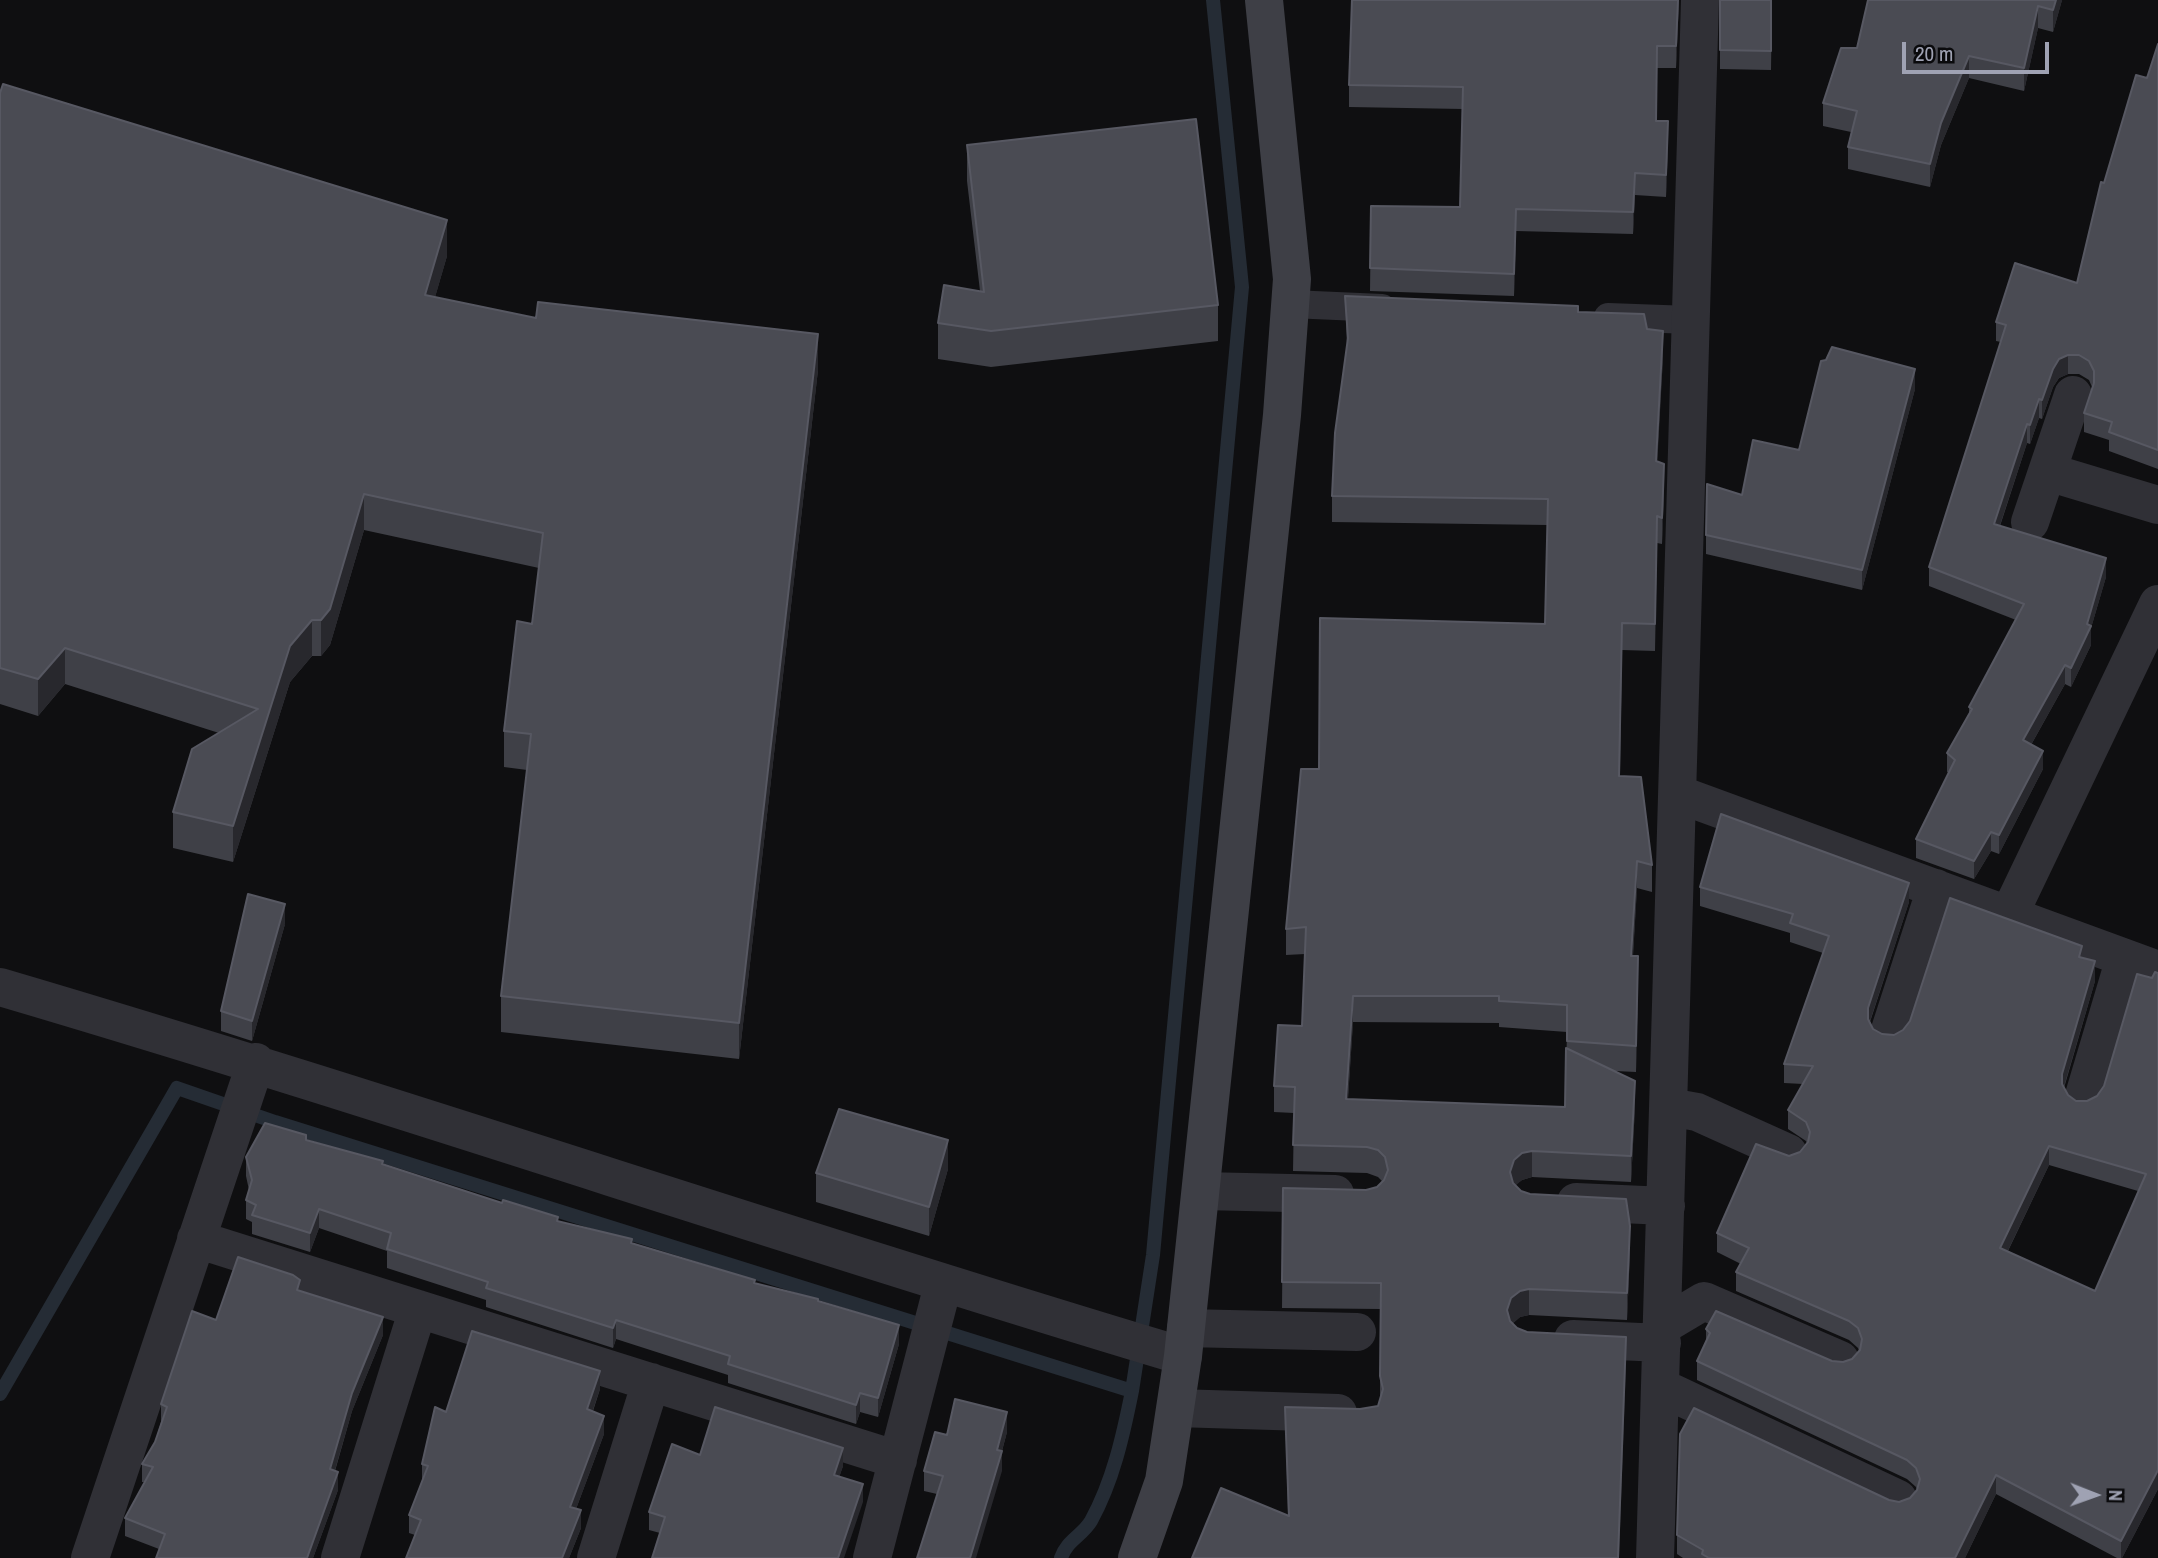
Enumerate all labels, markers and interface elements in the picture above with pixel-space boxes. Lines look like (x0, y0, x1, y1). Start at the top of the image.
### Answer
scale bar (1906, 28, 2053, 72)
text: 20 m (1915, 39, 1953, 68)
north arrow (2060, 1460, 2130, 1530)
text: N (2103, 1490, 2129, 1501)

